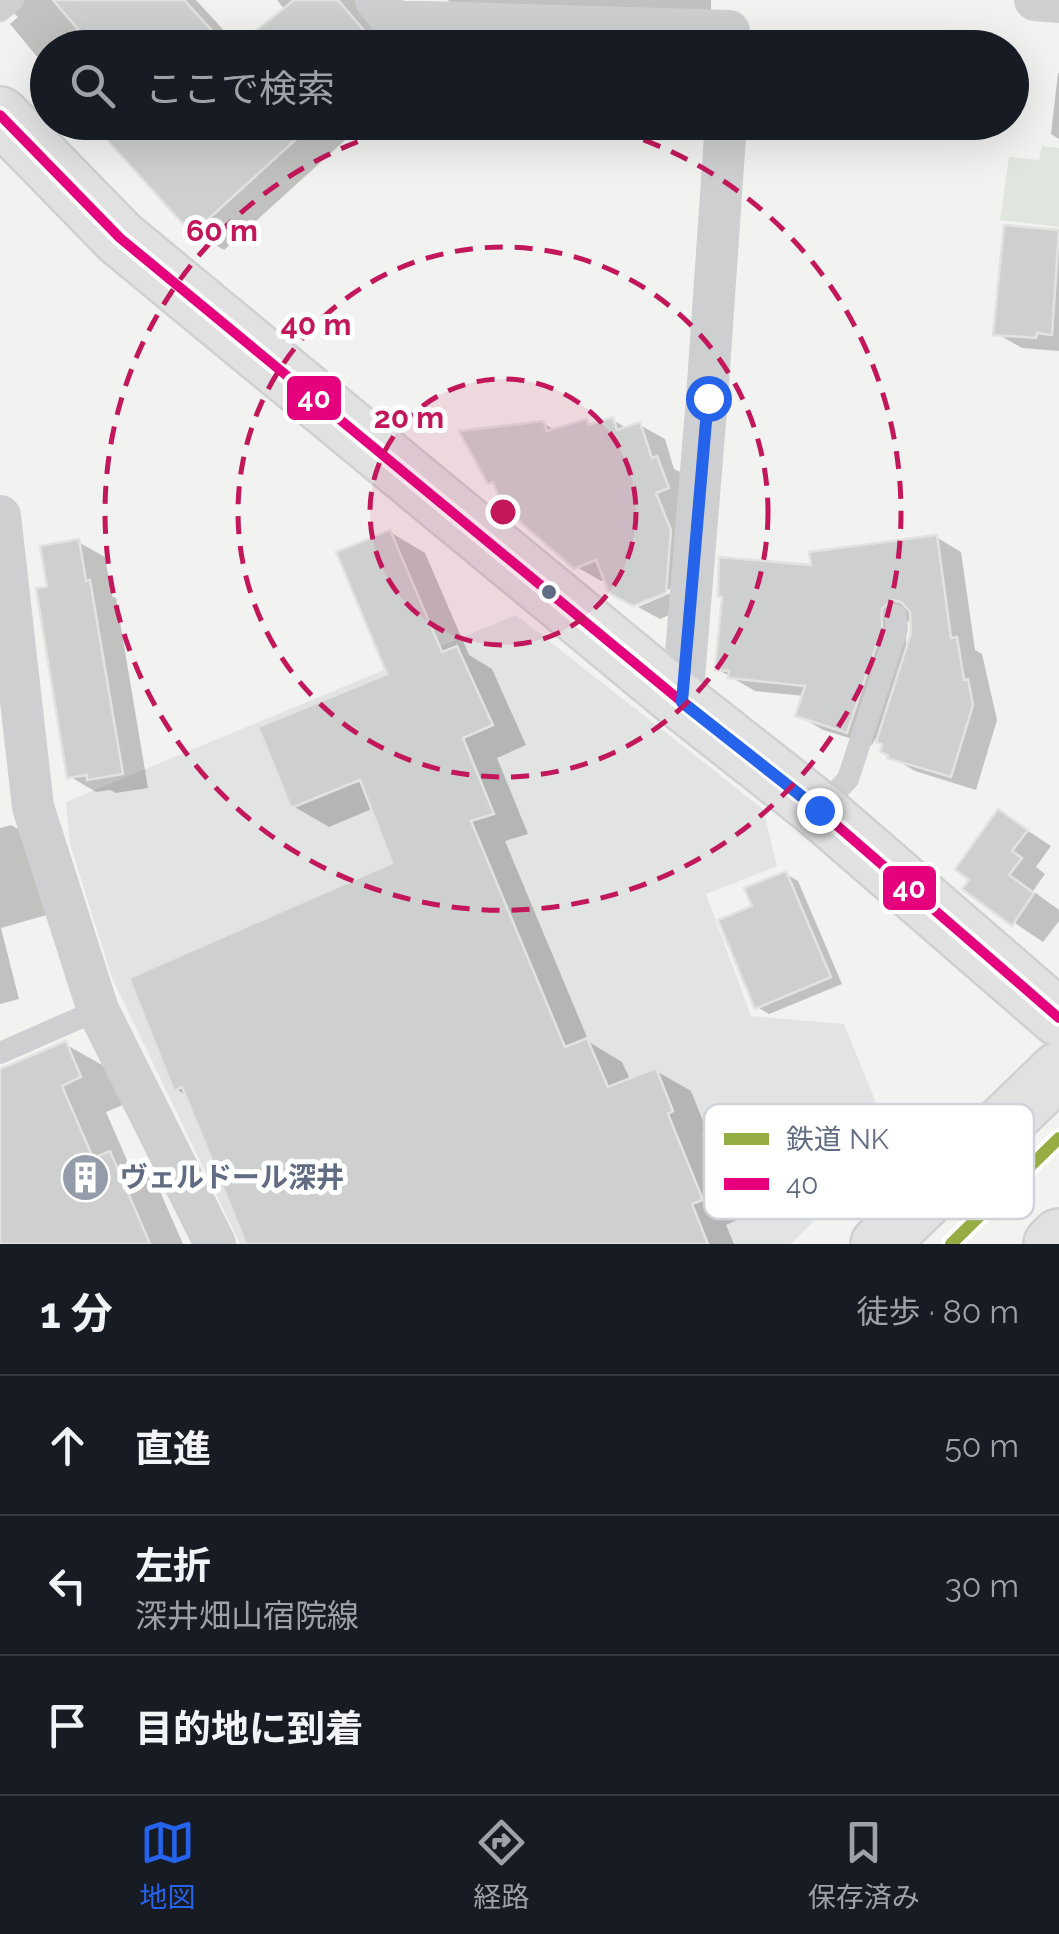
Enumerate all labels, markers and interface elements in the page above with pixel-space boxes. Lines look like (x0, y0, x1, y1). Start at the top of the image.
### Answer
search box (30, 30, 1029, 140)
icon: search (65, 58, 120, 113)
text: ここで検索 (145, 66, 335, 111)
text: 60 m (186, 213, 258, 248)
text: 40 m (281, 307, 351, 342)
line badge: 40 (285, 374, 343, 422)
route start (686, 376, 732, 422)
text: 40 (297, 382, 331, 415)
text: 20 m (374, 400, 444, 435)
centre of rings (485, 494, 521, 530)
unlabelled marker (539, 582, 559, 602)
route end (797, 788, 843, 834)
line badge: 40 (881, 864, 938, 912)
text: 40 (892, 872, 926, 905)
legend (704, 1104, 1034, 1219)
text: 鉄道 NK (786, 1123, 889, 1156)
building icon: ヴェルドール深井 (59, 1151, 111, 1203)
place label: ヴェルドール深井 (120, 1161, 344, 1194)
text: 40 (786, 1168, 818, 1201)
text: 1 分 (40, 1289, 113, 1338)
text: 徒歩 · 80 m (857, 1293, 1019, 1330)
icon: ahead (40, 1418, 95, 1473)
text: 直進 (135, 1426, 211, 1471)
text: 50 m (944, 1427, 1019, 1464)
text: 左折 (135, 1543, 211, 1588)
icon: left (40, 1558, 95, 1613)
text: 30 m (945, 1567, 1019, 1604)
text: 深井畑山宿院線 (135, 1597, 359, 1634)
icon: arrive (40, 1698, 95, 1753)
text: 目的地に到着 (135, 1706, 363, 1751)
tab: 地図 (139, 1815, 195, 1915)
tab: 経路 (473, 1815, 530, 1915)
tab: 保存済み (808, 1815, 920, 1915)

